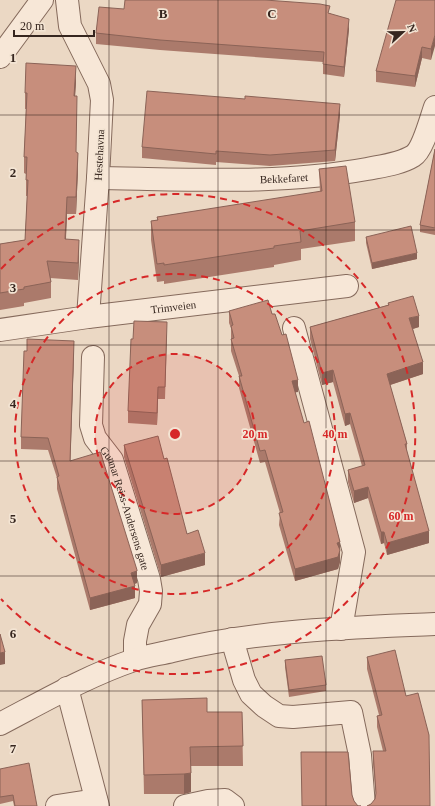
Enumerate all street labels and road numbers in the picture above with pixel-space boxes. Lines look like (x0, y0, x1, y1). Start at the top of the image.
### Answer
street label: Hestehavna (92, 129, 106, 181)
street label: Bekkefaret (260, 171, 309, 185)
street label: Trimveien (150, 298, 197, 315)
street label: Gunnar Reiss-Andersens gate (98, 444, 152, 572)

